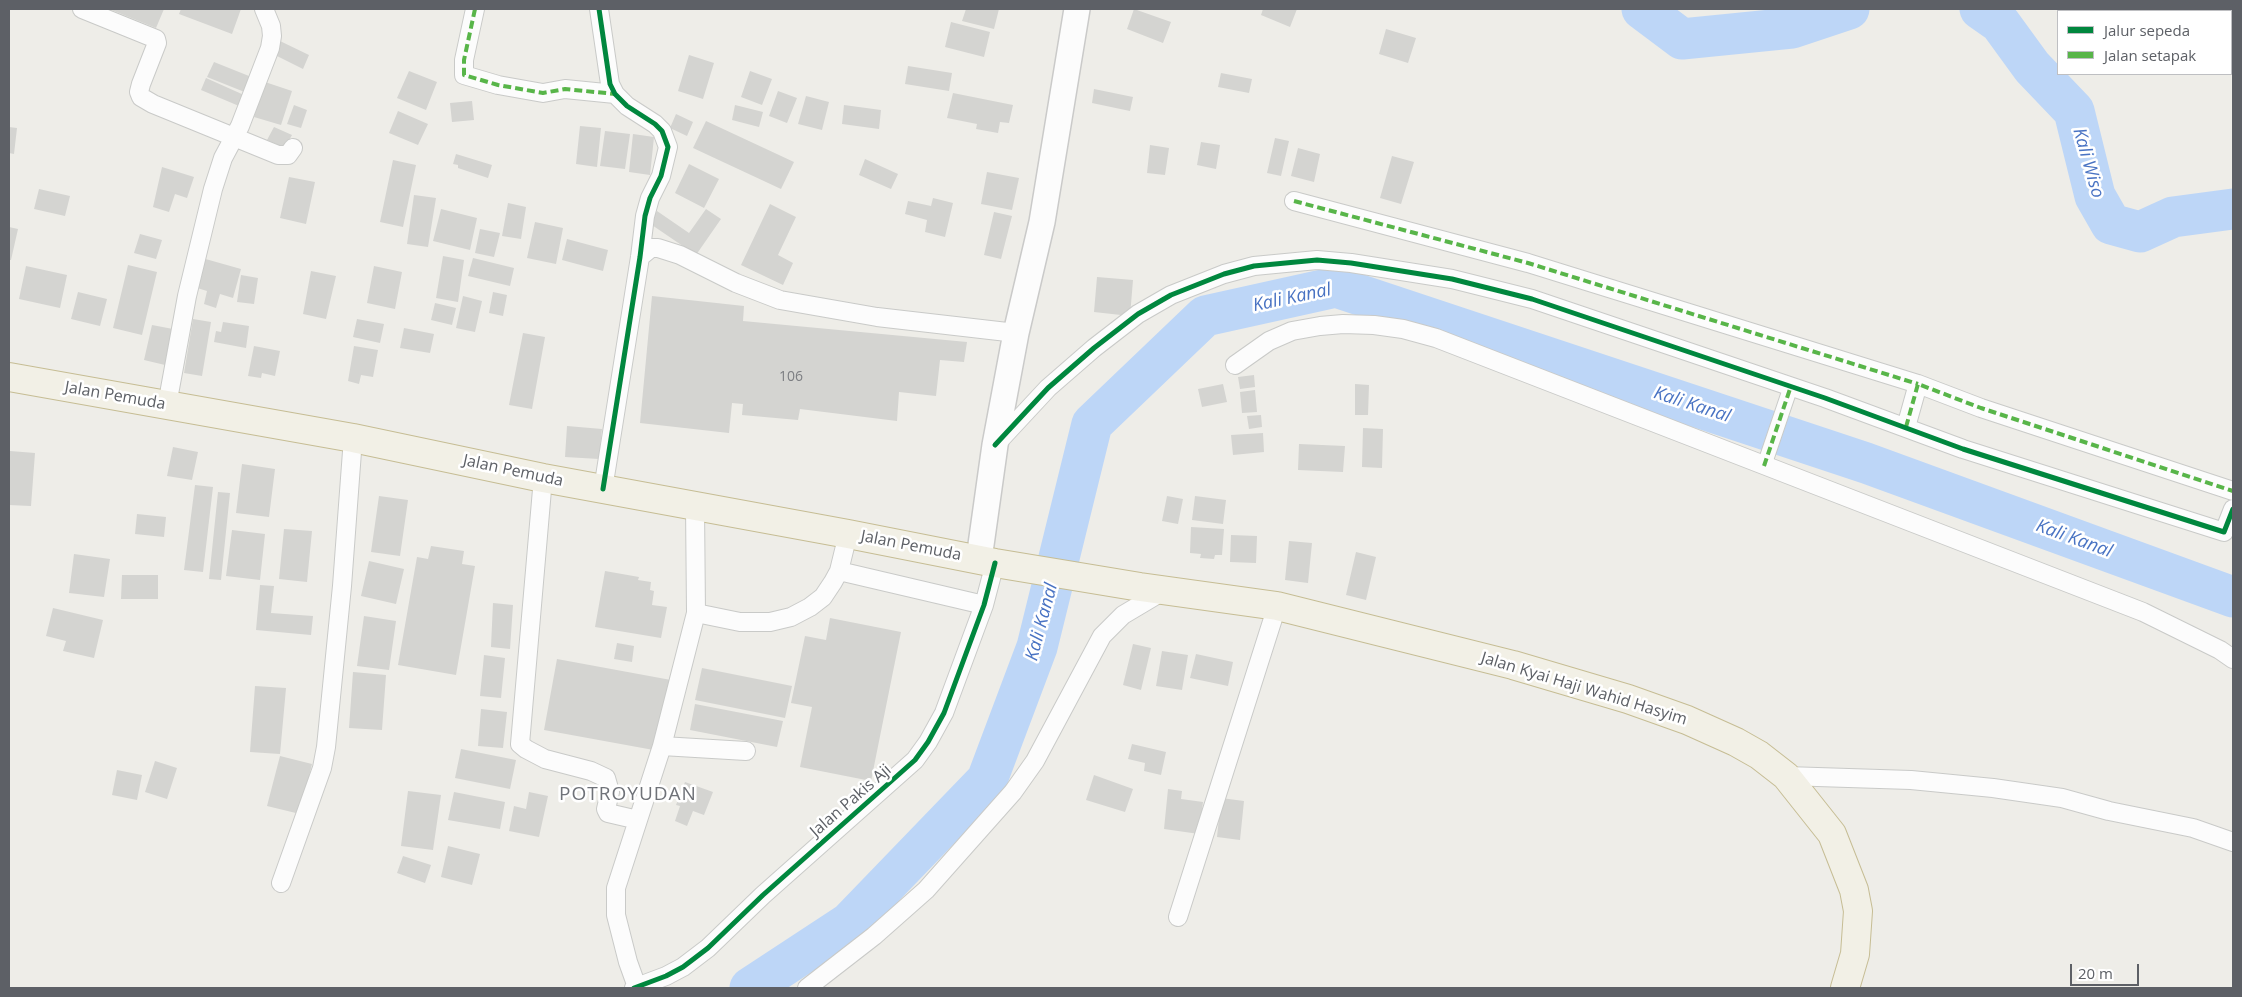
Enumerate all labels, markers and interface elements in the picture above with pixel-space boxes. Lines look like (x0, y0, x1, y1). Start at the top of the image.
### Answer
legend (2057, 10, 2232, 75)
text: Jalur sepeda (2104, 20, 2190, 40)
text: Jalan setapak (2104, 45, 2196, 65)
water label: Kali Wiso (2068, 126, 2108, 200)
water label: Kali Kanal (1251, 279, 1333, 317)
house number: 106 (779, 369, 803, 385)
street label: Jalan Pemuda (63, 378, 167, 414)
water label: Kali Kanal (1651, 382, 1733, 428)
street label: Jalan Pemuda (461, 451, 565, 491)
water label: Kali Kanal (2033, 515, 2115, 563)
street label: Jalan Pemuda (859, 527, 963, 565)
water label: Kali Kanal (1021, 581, 1063, 663)
street label: Jalan Kyai Haji Wahid Hasyim (1479, 648, 1689, 730)
street label: Jalan Pakis Aji (807, 761, 895, 841)
district label: POTROYUDAN (558, 784, 698, 806)
scale bar (2072, 954, 2141, 986)
text: 20 m (2078, 963, 2113, 983)

